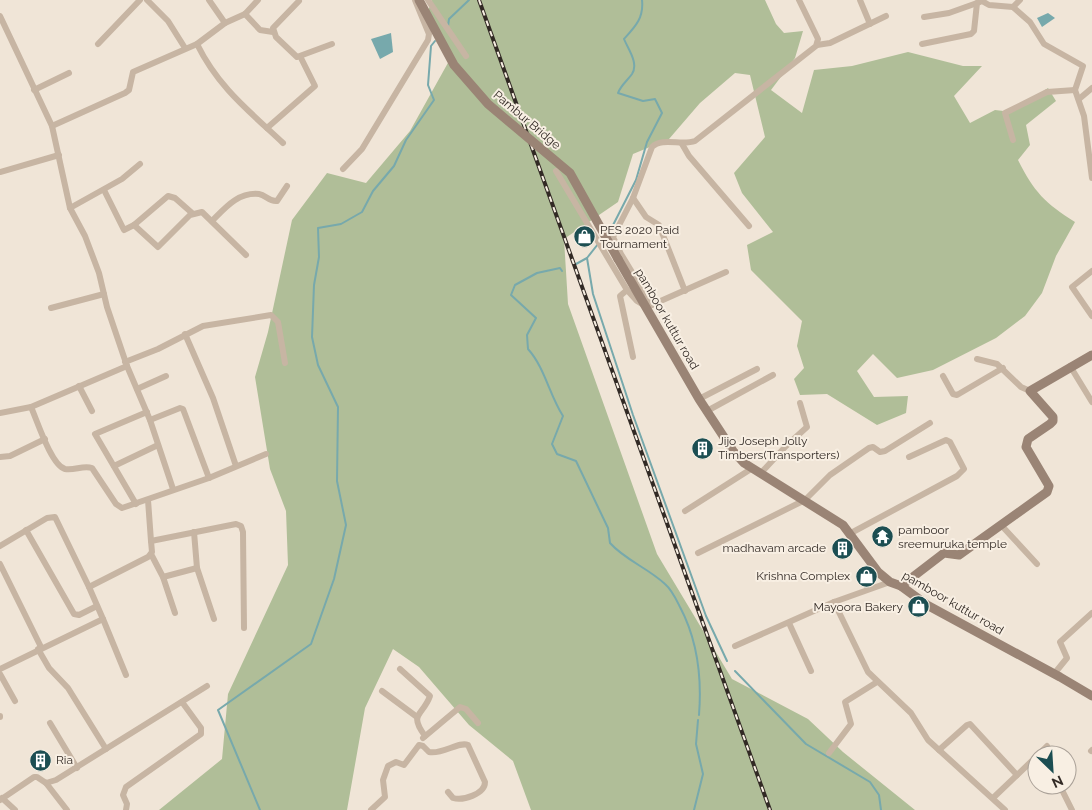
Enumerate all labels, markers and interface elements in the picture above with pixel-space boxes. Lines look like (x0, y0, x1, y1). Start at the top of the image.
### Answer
street label: Pambur Bridge (491, 88, 563, 152)
place label: PES 2020 Paid Tournament (600, 223, 679, 251)
shop icon: PES 2020 Paid Tournament (572, 225, 596, 249)
street label: pamboor kuttur road (632, 266, 702, 372)
place label: Jijo Joseph Jolly Timbers(Transporters) (718, 434, 839, 462)
building icon: Jijo Joseph Jolly Timbers(Transporters) (690, 436, 714, 460)
place label: pamboor sreemuruka temple (898, 523, 1007, 551)
temple icon: pamboor sreemuruka temple (870, 525, 894, 549)
building icon: madhavam arcade (830, 536, 854, 560)
place label: madhavam arcade (723, 541, 826, 555)
shop icon: Krishna Complex (854, 564, 878, 588)
street label: pamboor kuttur road (900, 568, 1006, 638)
place label: Krishna Complex (756, 569, 850, 583)
shop icon: Mayoora Bakery (907, 595, 931, 619)
place label: Mayoora Bakery (814, 600, 903, 614)
north arrow (1027, 745, 1077, 795)
building icon: Ria (28, 748, 52, 772)
place label: Ria (56, 753, 73, 767)
text: N (1049, 772, 1066, 791)

